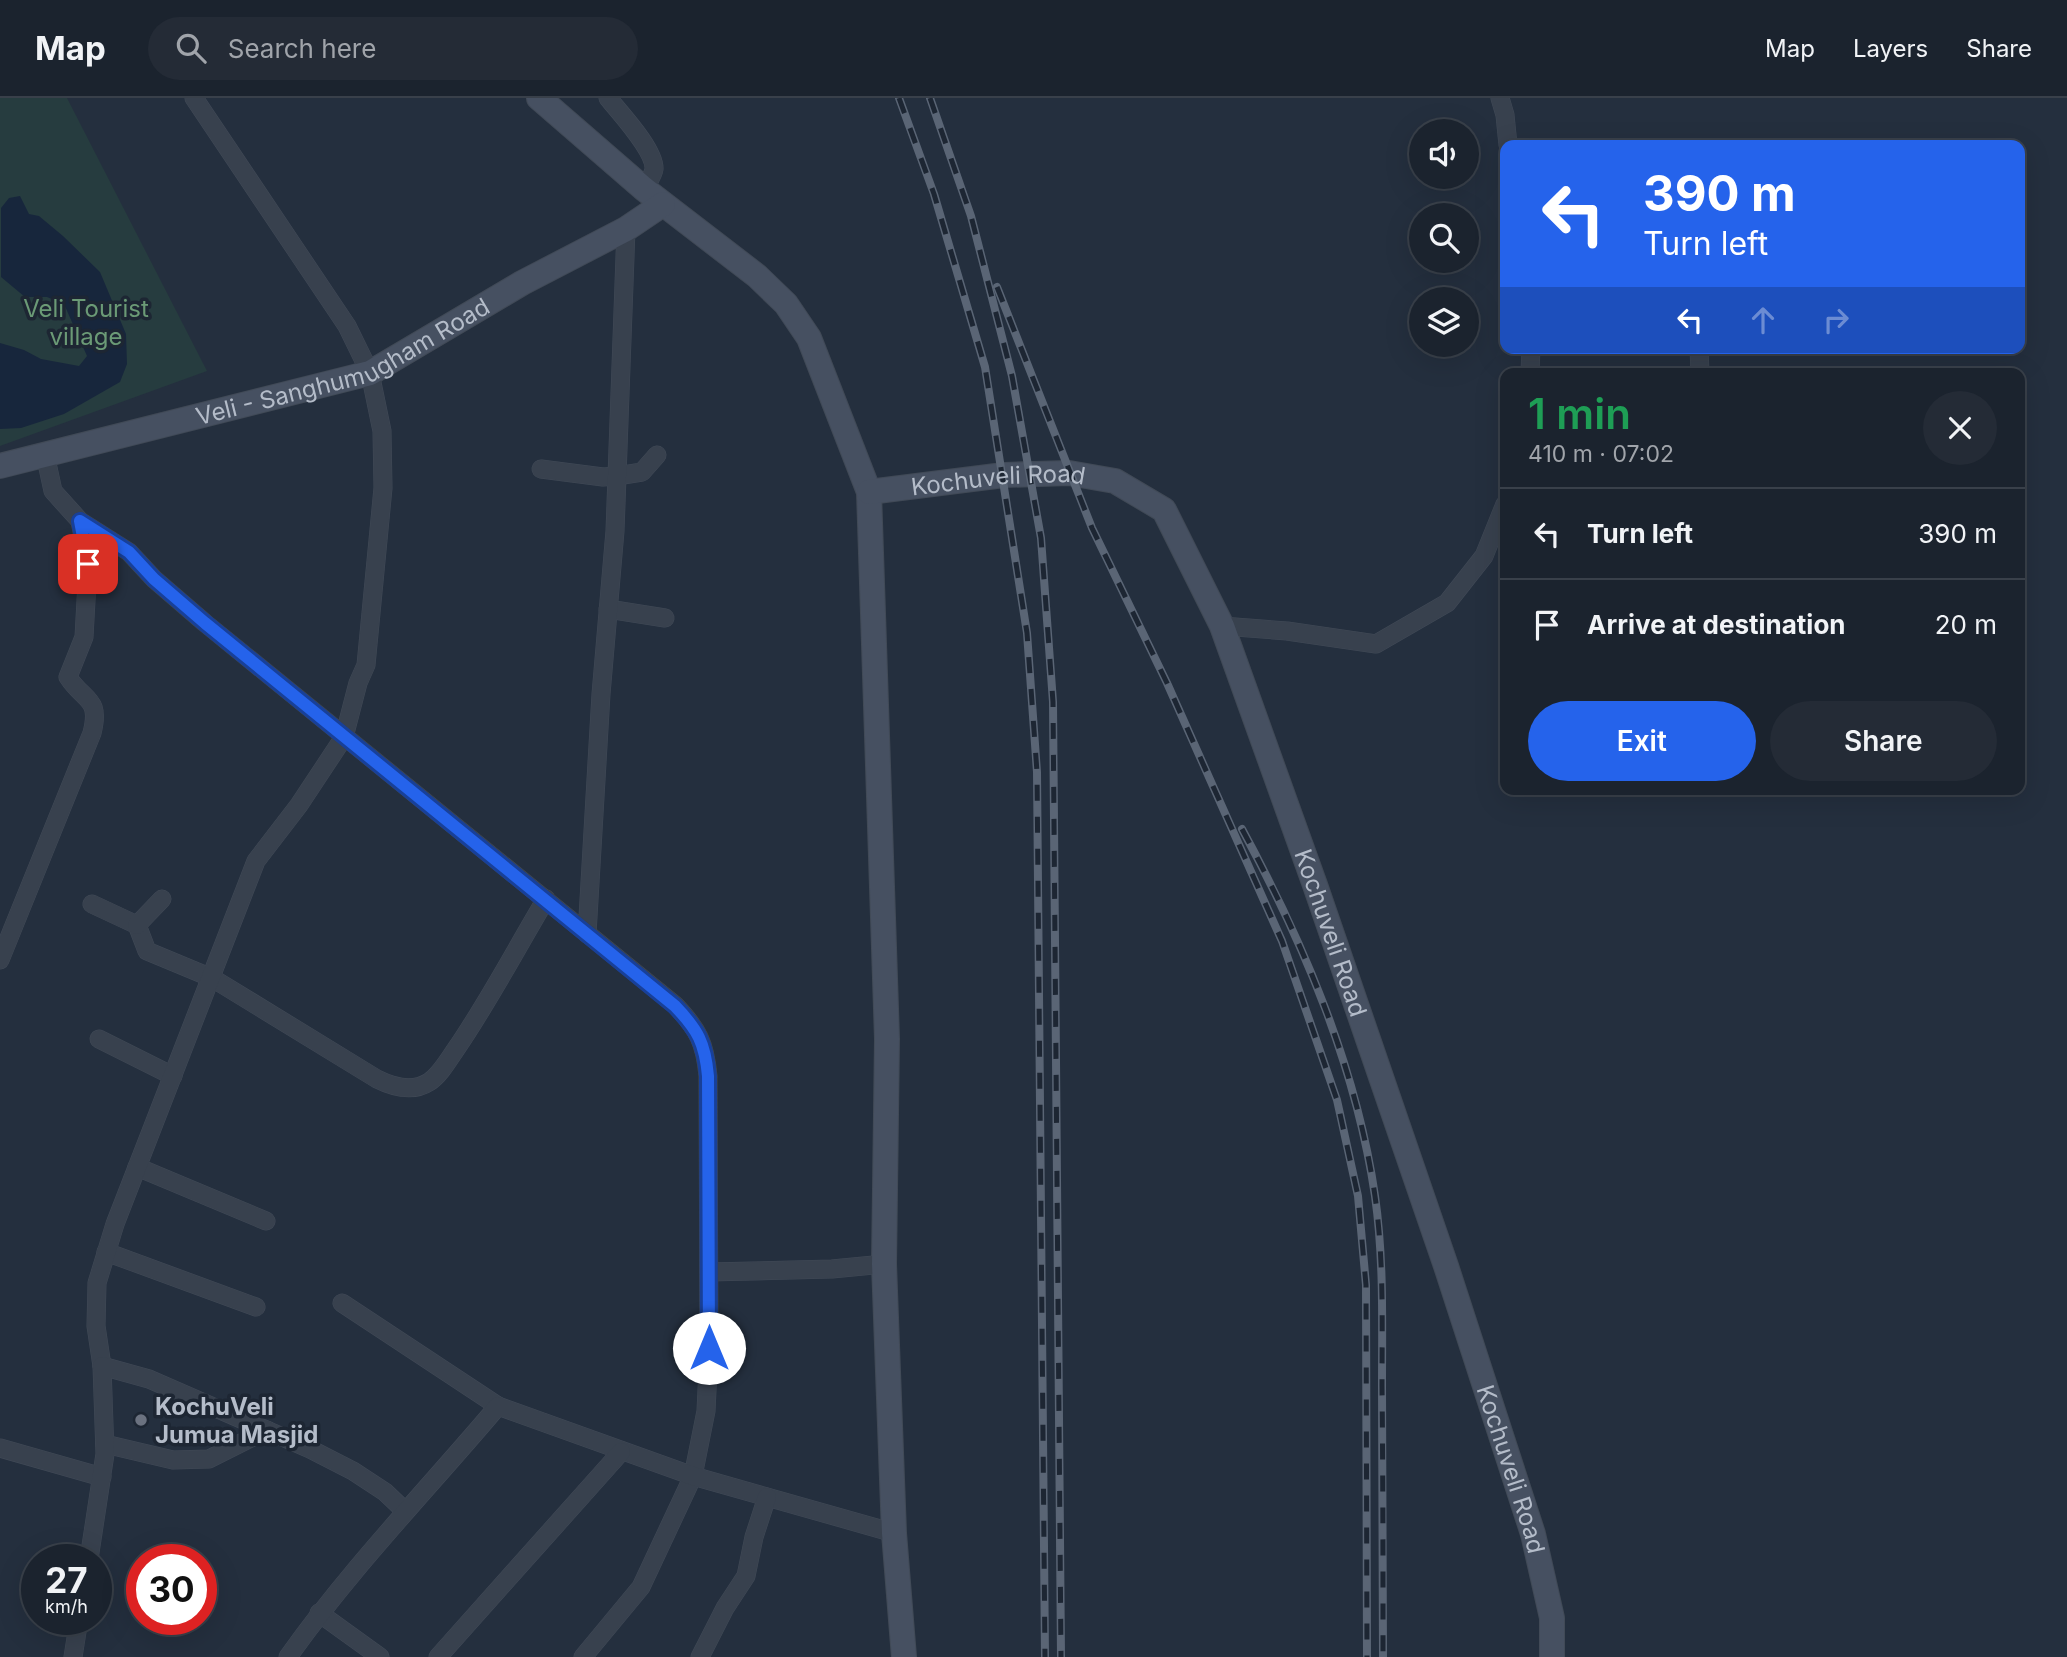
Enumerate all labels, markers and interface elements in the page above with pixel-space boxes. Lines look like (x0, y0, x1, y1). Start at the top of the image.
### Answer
search box (148, 17, 638, 80)
text: Map (35, 28, 106, 68)
icon: search (172, 29, 210, 67)
text: Search here (228, 33, 376, 64)
text: Map (1765, 34, 1815, 63)
text: Layers (1853, 34, 1928, 63)
text: Share (1966, 34, 2032, 63)
map controls (1409, 119, 1479, 357)
button: sound (1409, 119, 1479, 189)
text: 390 m (1643, 164, 1796, 223)
icon: left (1528, 168, 1619, 259)
button: search (1409, 203, 1479, 273)
text: Turn left (1643, 224, 1768, 263)
button: layers (1409, 287, 1479, 357)
street label: Veli - Sanghumugham Road (193, 291, 494, 431)
park label: Veli Tourist village (23, 294, 149, 351)
icon: left (1671, 301, 1709, 339)
icon: ahead (1744, 301, 1782, 339)
icon: right (1817, 301, 1855, 339)
text: 1 min (1528, 388, 1631, 439)
button: close (1923, 391, 1997, 465)
text: 410 m · 07:02 (1528, 440, 1674, 468)
street label: Kochuveli Road (909, 458, 1088, 501)
icon: left (1528, 515, 1566, 553)
text: Turn left (1587, 518, 1693, 549)
text: 390 m (1918, 518, 1997, 549)
pin (58, 534, 118, 594)
icon: arrive (69, 545, 107, 583)
icon: arrive (1528, 606, 1566, 644)
text: Arrive at destination (1587, 609, 1846, 640)
text: 20 m (1935, 609, 1997, 640)
button: Exit (1528, 701, 1756, 781)
button: Share (1770, 701, 1997, 781)
street label: Kochuveli Road (1289, 845, 1374, 1020)
position arrow (672, 1311, 746, 1385)
street label: Kochuveli Road (1471, 1381, 1551, 1556)
place label: KochuVeli Jumua Masjid (155, 1392, 318, 1449)
marker: KochuVeli Jumua Masjid (133, 1412, 149, 1428)
speed limit sign: 30 (126, 1544, 217, 1635)
text: 27 (45, 1559, 88, 1601)
text: km/h (45, 1596, 88, 1617)

